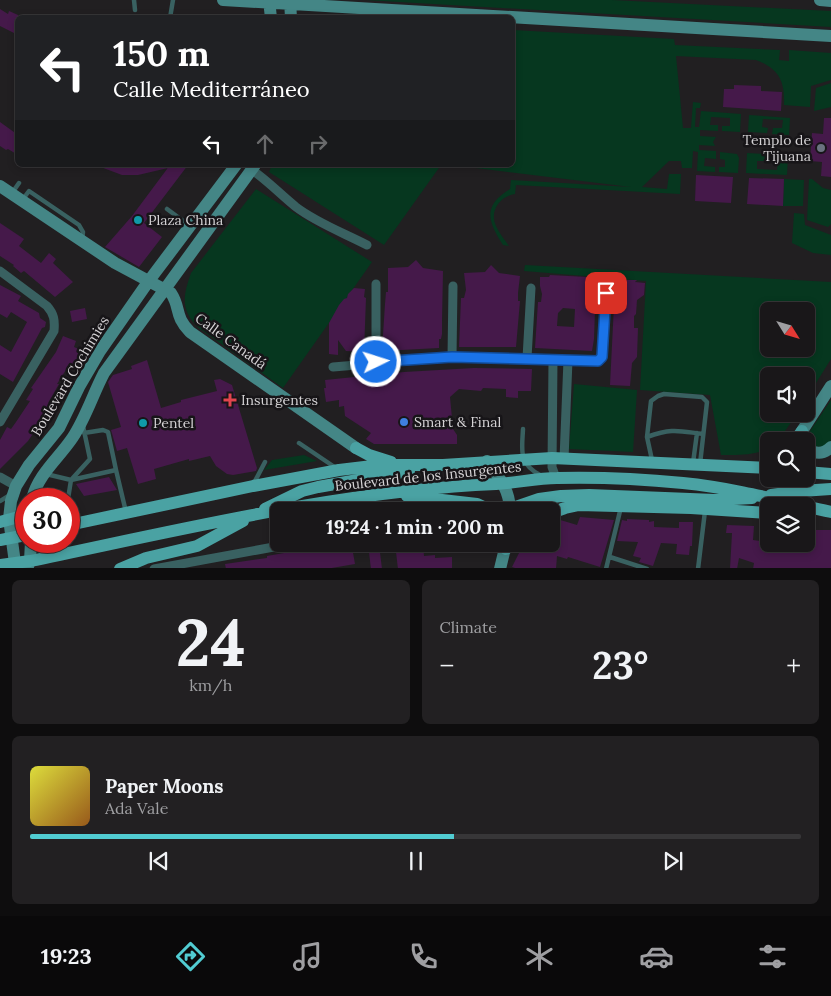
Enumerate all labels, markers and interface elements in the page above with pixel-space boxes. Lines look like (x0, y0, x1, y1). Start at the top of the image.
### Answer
text: 150 m (113, 31, 210, 76)
icon: left (30, 35, 95, 100)
text: Calle Mediterráneo (113, 75, 310, 103)
icon: left (198, 130, 226, 158)
icon: ahead (251, 130, 279, 158)
icon: right (304, 130, 332, 158)
place label: Templo de Tijuana (743, 131, 811, 165)
marker: Templo de Tijuana (815, 142, 827, 154)
place label: Plaza China (148, 211, 223, 229)
marker: Plaza China (132, 214, 144, 226)
pin (585, 272, 627, 314)
icon: arrive (592, 279, 620, 307)
north arrow (760, 302, 815, 358)
map controls (760, 302, 815, 552)
street label: Calle Canadá (192, 309, 270, 373)
street label: Boulevard Cochimies (27, 313, 113, 439)
position arrow (349, 335, 401, 387)
button: sound (760, 367, 815, 422)
place label: Insurgentes (241, 391, 318, 409)
marker: Insurgentes (223, 393, 237, 407)
place label: Smart & Final (414, 413, 502, 431)
place label: Pentel (153, 414, 194, 432)
marker: Smart & Final (398, 416, 410, 428)
marker: Pentel (137, 417, 149, 429)
button: search (760, 432, 815, 487)
street label: Boulevard de los Insurgentes (334, 457, 522, 495)
speed limit sign: 30 (15, 488, 80, 553)
button: layers (760, 497, 815, 552)
text: 19:24 · 1 min · 200 m (326, 515, 504, 539)
text: 24 (176, 601, 246, 684)
text: Climate (440, 617, 497, 637)
text: 23° (592, 641, 648, 689)
text: − (440, 648, 454, 684)
text: + (786, 648, 801, 684)
text: km/h (189, 675, 232, 695)
text: Paper Moons (105, 774, 224, 798)
text: Ada Vale (105, 798, 168, 818)
icon: previous (145, 847, 173, 875)
icon: pause (402, 847, 430, 875)
icon: next (659, 847, 687, 875)
icon: directions (173, 939, 208, 974)
icon: music (290, 939, 325, 974)
icon: phone (406, 939, 441, 974)
icon: climate (522, 939, 557, 974)
icon: car (639, 939, 674, 974)
icon: filters (755, 939, 790, 974)
text: 19:23 (41, 942, 92, 970)

